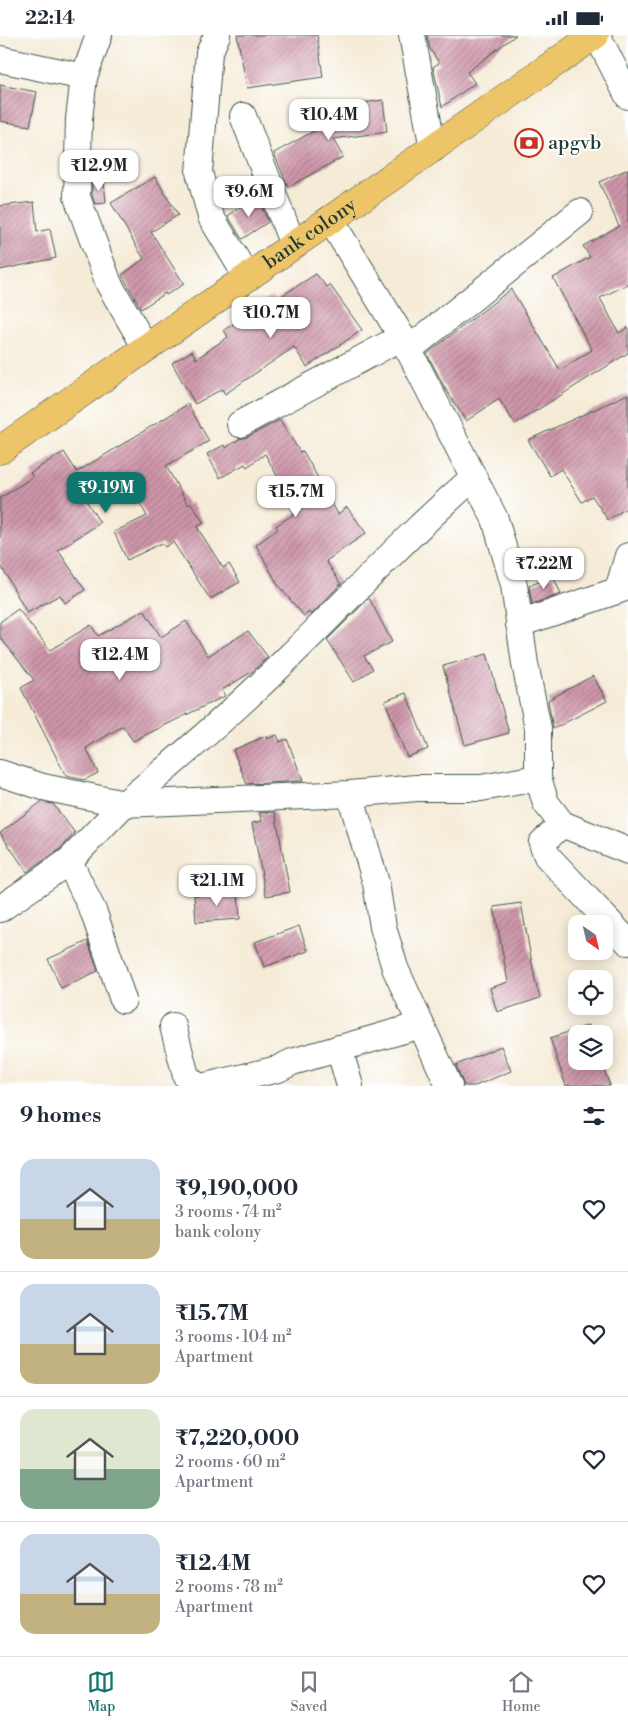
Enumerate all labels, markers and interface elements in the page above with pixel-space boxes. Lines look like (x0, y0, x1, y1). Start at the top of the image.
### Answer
text: 22:14 (25, 6, 75, 30)
pin: ₹10.4M (288, 99, 370, 141)
text: ₹10.4M (300, 105, 358, 125)
bank icon: apgvb (514, 128, 544, 158)
place label: apgvb (548, 131, 601, 156)
pin: ₹12.9M (58, 149, 140, 192)
text: ₹12.9M (71, 156, 127, 176)
pin: ₹9.6M (214, 175, 284, 218)
text: ₹9.6M (224, 182, 274, 202)
street label: bank colony (259, 192, 362, 275)
pin: ₹10.7M (230, 297, 312, 339)
text: ₹10.7M (242, 303, 300, 323)
pin: ₹9.19M (65, 471, 147, 514)
pin: ₹15.7M (255, 475, 337, 518)
text: ₹9.19M (78, 478, 134, 498)
text: ₹15.7M (268, 482, 324, 502)
pin: ₹7.22M (503, 547, 585, 590)
text: ₹7.22M (515, 554, 573, 574)
pin: ₹12.4M (79, 639, 161, 681)
text: ₹12.4M (91, 645, 149, 665)
pin: ₹21.1M (176, 865, 258, 907)
text: ₹21.1M (190, 871, 244, 891)
north arrow (568, 915, 612, 960)
map controls (568, 915, 613, 1070)
button: locate (568, 970, 613, 1015)
button: layers (568, 1025, 613, 1070)
icon: filters (580, 1102, 608, 1130)
text: 9 homes (20, 1103, 101, 1129)
text: ₹9,190,000 (175, 1176, 298, 1202)
icon: home (60, 1179, 120, 1239)
icon: heart (580, 1195, 608, 1223)
text: 3 rooms · 74 m² (175, 1202, 282, 1222)
text: bank colony (175, 1222, 261, 1242)
text: ₹15.7M (175, 1301, 248, 1327)
icon: home (60, 1304, 120, 1364)
icon: heart (580, 1320, 608, 1348)
text: 3 rooms · 104 m² (175, 1327, 292, 1347)
text: Apartment (175, 1347, 254, 1367)
text: ₹7,220,000 (175, 1426, 299, 1452)
icon: home (60, 1429, 120, 1489)
icon: heart (580, 1445, 608, 1473)
text: 2 rooms · 60 m² (175, 1452, 286, 1472)
text: Apartment (175, 1472, 254, 1492)
text: ₹12.4M (175, 1551, 251, 1577)
icon: home (60, 1554, 120, 1614)
icon: heart (580, 1570, 608, 1598)
text: 2 rooms · 78 m² (175, 1577, 283, 1597)
text: Apartment (175, 1597, 254, 1617)
tab: Map (87, 1668, 115, 1716)
tab: Saved (290, 1668, 327, 1716)
tab: Home (502, 1668, 541, 1716)

